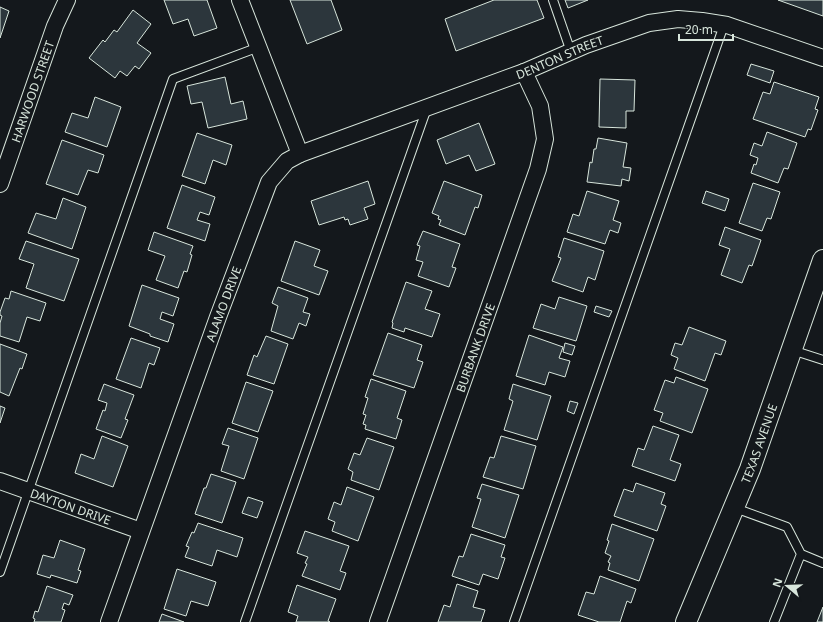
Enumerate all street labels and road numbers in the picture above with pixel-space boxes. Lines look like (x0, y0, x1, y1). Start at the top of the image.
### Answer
street label: DENTON STREET (513, 31, 606, 83)
street label: HARWOOD STREET (7, 38, 58, 145)
street label: ALAMO DRIVE (201, 264, 245, 344)
street label: BURBANK DRIVE (451, 301, 498, 394)
street label: TEXAS AVENUE (737, 401, 781, 486)
street label: DAYTON DRIVE (28, 484, 113, 528)

